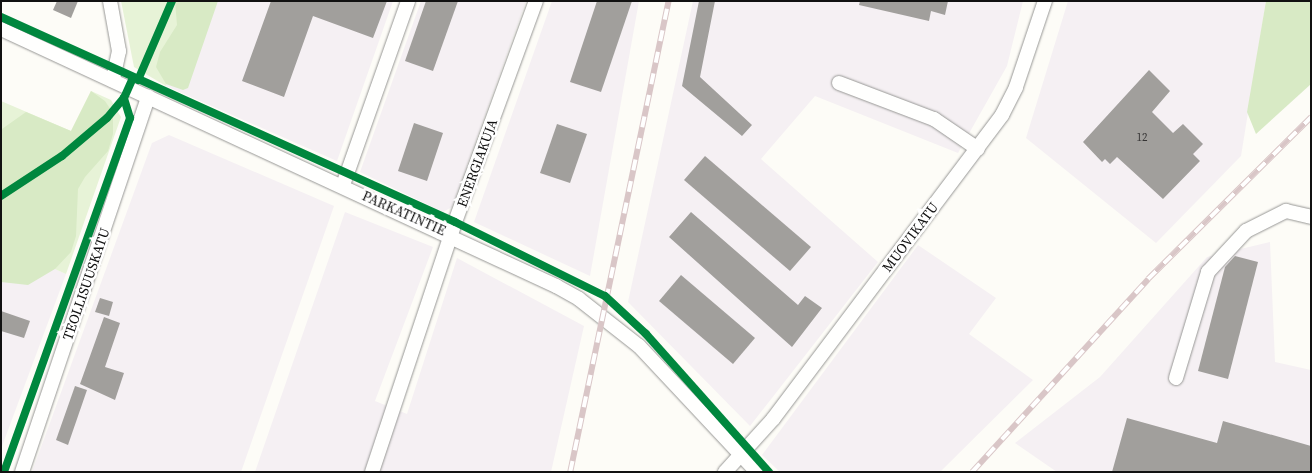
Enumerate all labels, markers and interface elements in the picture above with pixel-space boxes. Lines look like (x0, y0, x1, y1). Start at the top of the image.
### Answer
street label: ENERGIAKUJA (453, 117, 501, 209)
house number: 12 (1137, 131, 1147, 145)
street label: PARKATINTIE (360, 187, 448, 239)
street label: MUOVIKATU (878, 199, 942, 275)
street label: TEOLLISUUSKATU (59, 226, 113, 342)

